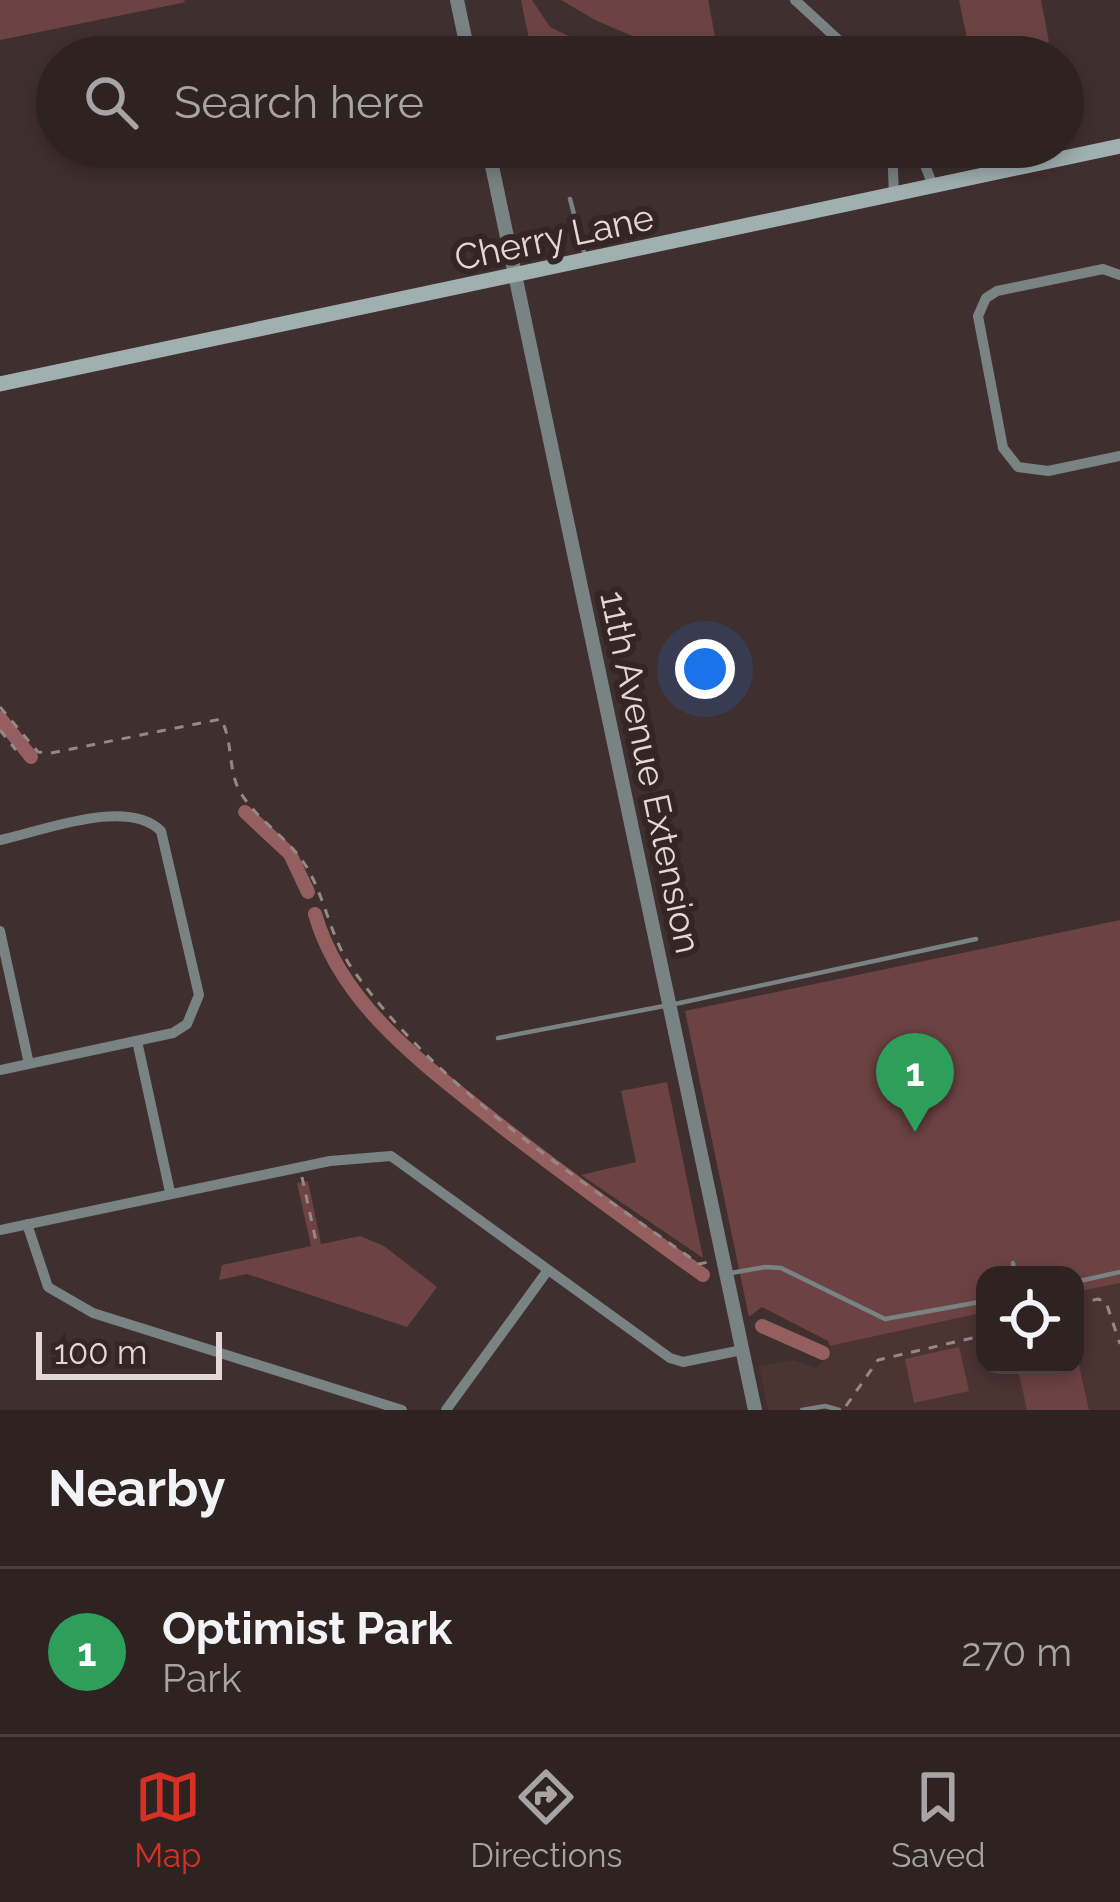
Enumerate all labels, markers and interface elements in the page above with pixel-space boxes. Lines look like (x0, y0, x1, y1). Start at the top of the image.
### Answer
search box (36, 36, 1084, 168)
icon: search (78, 69, 144, 135)
text: Search here (174, 76, 424, 129)
street label: Cherry Lane (451, 195, 657, 279)
street label: 11th Avenue Extension (592, 587, 710, 957)
your location (675, 639, 735, 699)
pin: 1 (876, 1033, 954, 1132)
map controls (976, 1266, 1084, 1374)
button: locate (976, 1266, 1084, 1374)
scale bar (36, 1326, 222, 1379)
text: 100 m (54, 1333, 147, 1372)
text: Nearby (48, 1458, 225, 1518)
text: Optimist Park (162, 1602, 452, 1655)
text: 1 (77, 1629, 97, 1675)
text: 270 m (961, 1629, 1072, 1675)
text: Park (162, 1655, 242, 1701)
tab: Map (134, 1764, 201, 1875)
tab: Directions (470, 1764, 623, 1875)
tab: Saved (891, 1764, 986, 1875)

